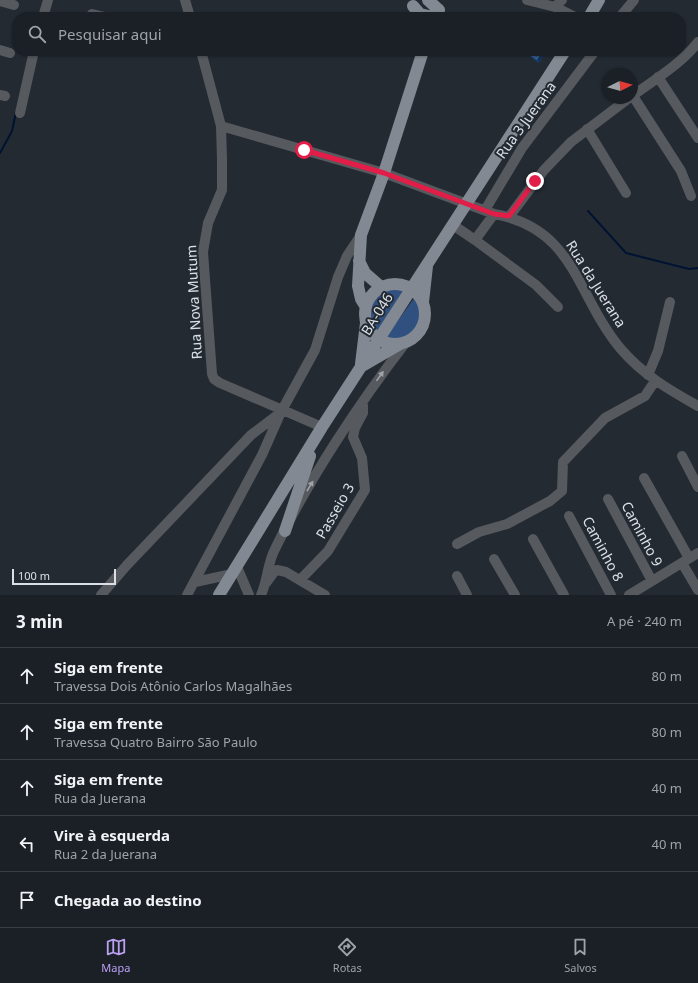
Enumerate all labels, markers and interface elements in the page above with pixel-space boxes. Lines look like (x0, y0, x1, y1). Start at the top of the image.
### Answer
search box (12, 12, 686, 56)
icon: search (26, 23, 48, 45)
text: Pesquisar aqui (58, 24, 162, 44)
north arrow (602, 68, 638, 104)
street label: Rua 3 Juerana (491, 77, 560, 162)
route start (295, 141, 313, 159)
route end (526, 172, 544, 190)
street label: Rua da Juerana (562, 237, 631, 331)
street label: Rua Nova Mutum (181, 244, 206, 360)
street label: BA-046 (356, 289, 397, 339)
one-way arrow (376, 371, 384, 382)
street label: Passeio 3 (311, 479, 358, 542)
one-way arrow (307, 480, 314, 492)
street label: Caminho 9 (617, 498, 667, 569)
street label: Caminho 8 (578, 513, 628, 584)
scale bar (12, 567, 116, 586)
text: 100 m (18, 568, 50, 583)
text: 3 min (16, 610, 63, 633)
text: A pé · 240 m (607, 612, 682, 630)
text: Siga em frente (54, 657, 163, 677)
icon: ahead (16, 665, 38, 687)
text: 80 m (652, 667, 682, 685)
text: Travessa Dois Atônio Carlos Magalhães (54, 677, 292, 695)
text: Siga em frente (54, 713, 163, 733)
icon: ahead (16, 721, 38, 743)
text: 80 m (652, 723, 682, 741)
text: Travessa Quatro Bairro São Paulo (54, 733, 257, 751)
text: Siga em frente (54, 769, 163, 789)
icon: ahead (16, 777, 38, 799)
text: 40 m (652, 779, 682, 797)
text: Rua da Juerana (54, 789, 146, 807)
text: Vire à esquerda (54, 825, 170, 845)
icon: left (16, 833, 38, 855)
text: 40 m (652, 835, 682, 853)
text: Rua 2 da Juerana (54, 845, 157, 863)
icon: arrive (16, 889, 38, 911)
text: Chegada ao destino (54, 890, 202, 910)
tab: Mapa (101, 936, 130, 975)
tab: Rotas (333, 936, 362, 975)
tab: Salvos (564, 936, 597, 975)

